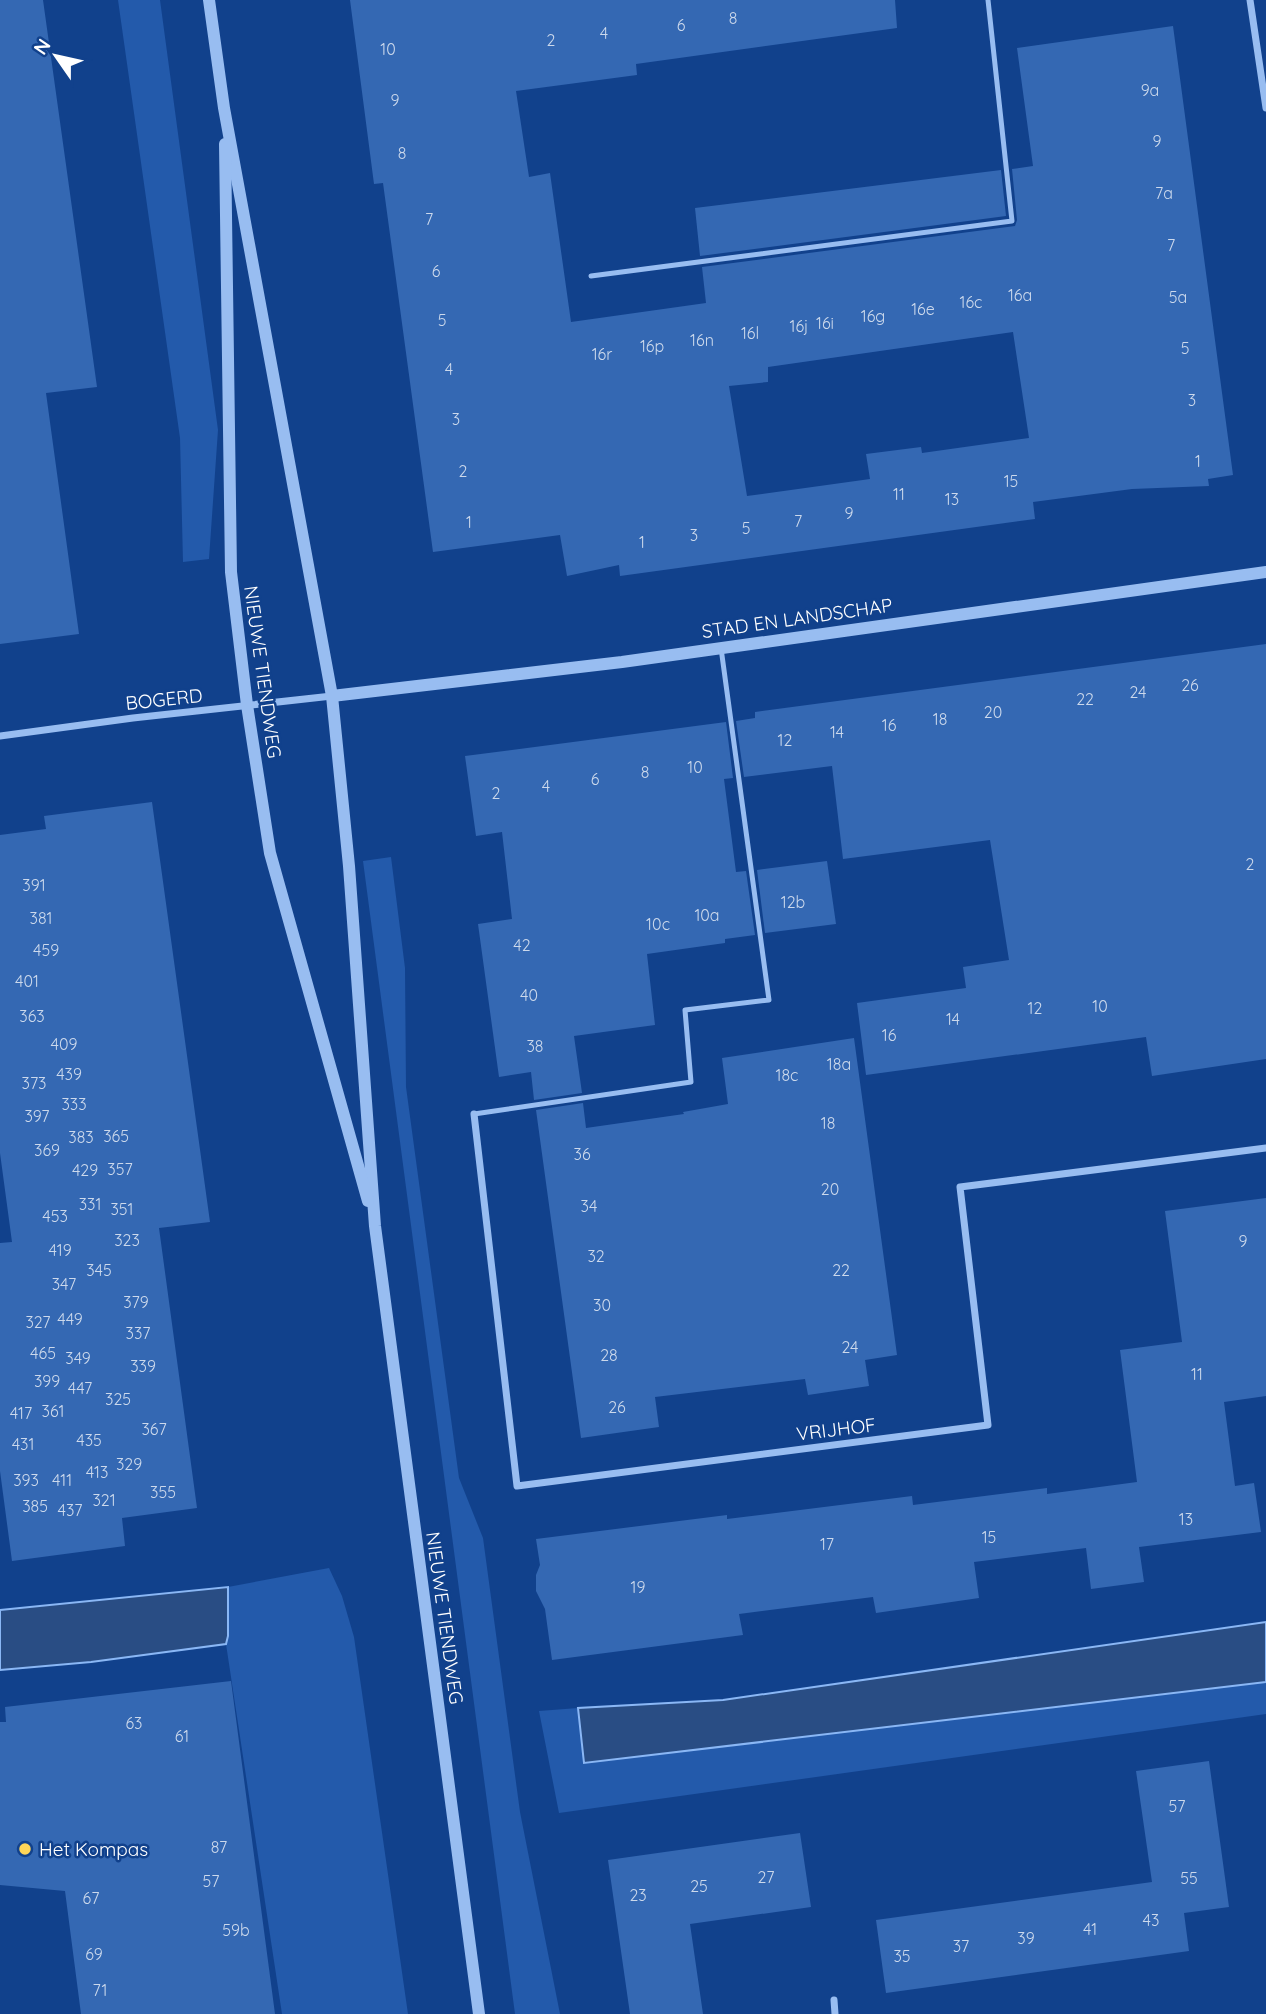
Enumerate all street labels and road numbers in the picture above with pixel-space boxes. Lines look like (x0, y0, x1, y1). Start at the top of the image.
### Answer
street label: NIEUWE TIENDWEG (239, 584, 287, 760)
street label: STAD EN LANDSCHAP (700, 593, 894, 643)
street label: BOGERD (124, 683, 204, 715)
street label: VRIJHOF (795, 1412, 877, 1446)
street label: NIEUWE TIENDWEG (421, 1530, 469, 1706)

